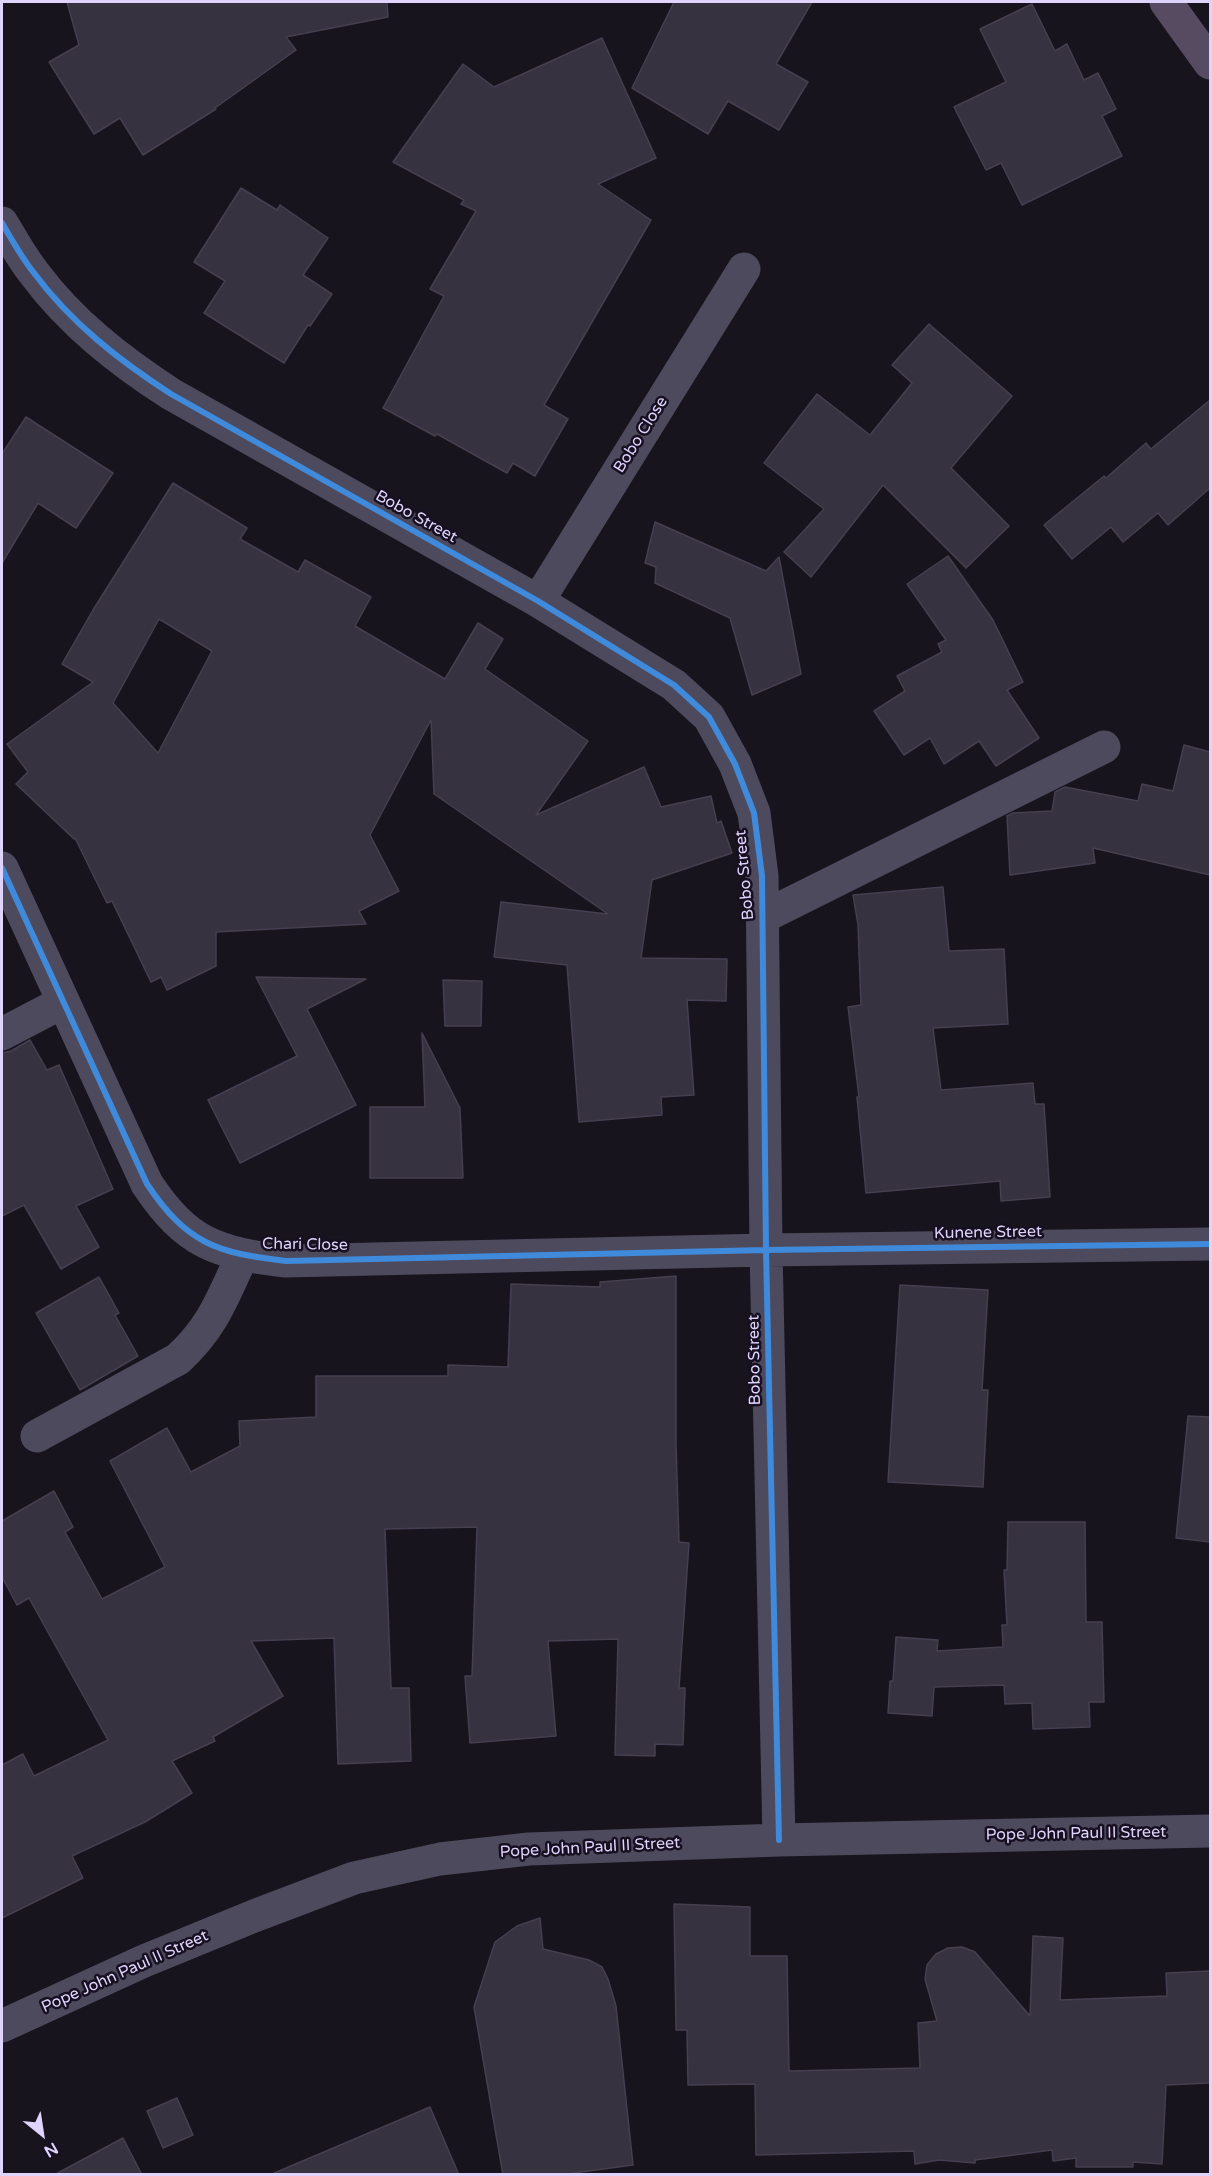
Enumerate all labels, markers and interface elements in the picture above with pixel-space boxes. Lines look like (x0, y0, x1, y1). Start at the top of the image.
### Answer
street label: Bobo Close (610, 393, 672, 477)
street label: Bobo Street (372, 487, 460, 547)
street label: Bobo Street (731, 829, 759, 921)
street label: Kunene Street (934, 1222, 1042, 1244)
street label: Chari Close (262, 1235, 348, 1255)
street label: Bobo Street (745, 1315, 765, 1405)
street label: Pope John Paul II Street (986, 1823, 1166, 1845)
street label: Pope John Paul II Street (499, 1834, 681, 1862)
street label: Pope John Paul II Street (39, 1927, 211, 2017)
north arrow (12, 2104, 72, 2164)
text: N (40, 2138, 62, 2161)

